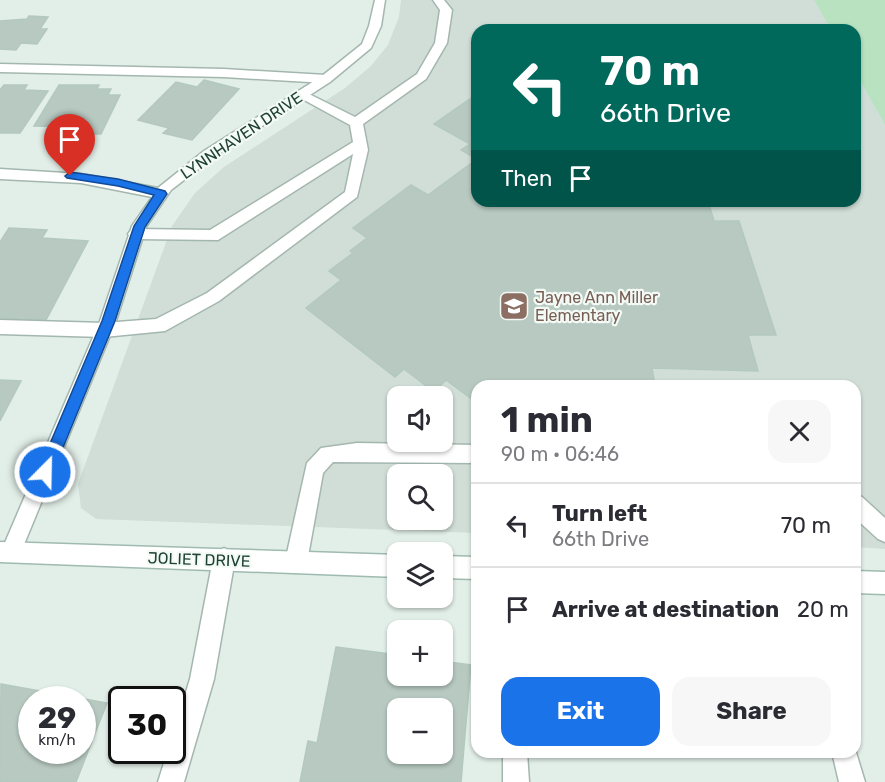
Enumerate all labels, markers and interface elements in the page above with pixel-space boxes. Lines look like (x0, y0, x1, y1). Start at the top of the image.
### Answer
text: 70 m (600, 46, 700, 96)
icon: left (501, 48, 579, 126)
street label: LYNNHAVEN DRIVE (177, 88, 306, 183)
text: 66th Drive (600, 97, 731, 129)
pin (44, 114, 95, 176)
icon: arrive (53, 123, 86, 156)
icon: arrive (564, 162, 597, 195)
text: Then (501, 165, 552, 192)
place label: Jayne Ann Miller Elementary (535, 288, 658, 325)
school or university icon: Jayne Ann Miller Elementary (498, 290, 530, 322)
map controls (387, 386, 453, 764)
button: sound (387, 386, 453, 452)
text: 1 min (501, 398, 593, 441)
button: close (768, 400, 831, 463)
position arrow (13, 440, 77, 504)
text: 90 m · 06:46 (501, 442, 619, 466)
button: search (387, 464, 453, 530)
text: Turn left (552, 500, 647, 527)
icon: left (501, 509, 534, 542)
text: 70 m (781, 512, 831, 539)
text: 66th Drive (552, 527, 649, 551)
button: layers (387, 542, 453, 608)
street label: JOLIET DRIVE (147, 548, 251, 571)
icon: arrive (501, 593, 534, 626)
text: Arrive at destination (552, 596, 779, 623)
text: 20 m (797, 596, 849, 623)
button: + (387, 620, 453, 686)
button: Exit (501, 677, 660, 746)
button: Share (672, 677, 831, 746)
speed limit sign: 30 (108, 686, 186, 764)
button: − (387, 698, 453, 764)
text: 29 (38, 700, 76, 736)
text: km/h (38, 731, 76, 749)

